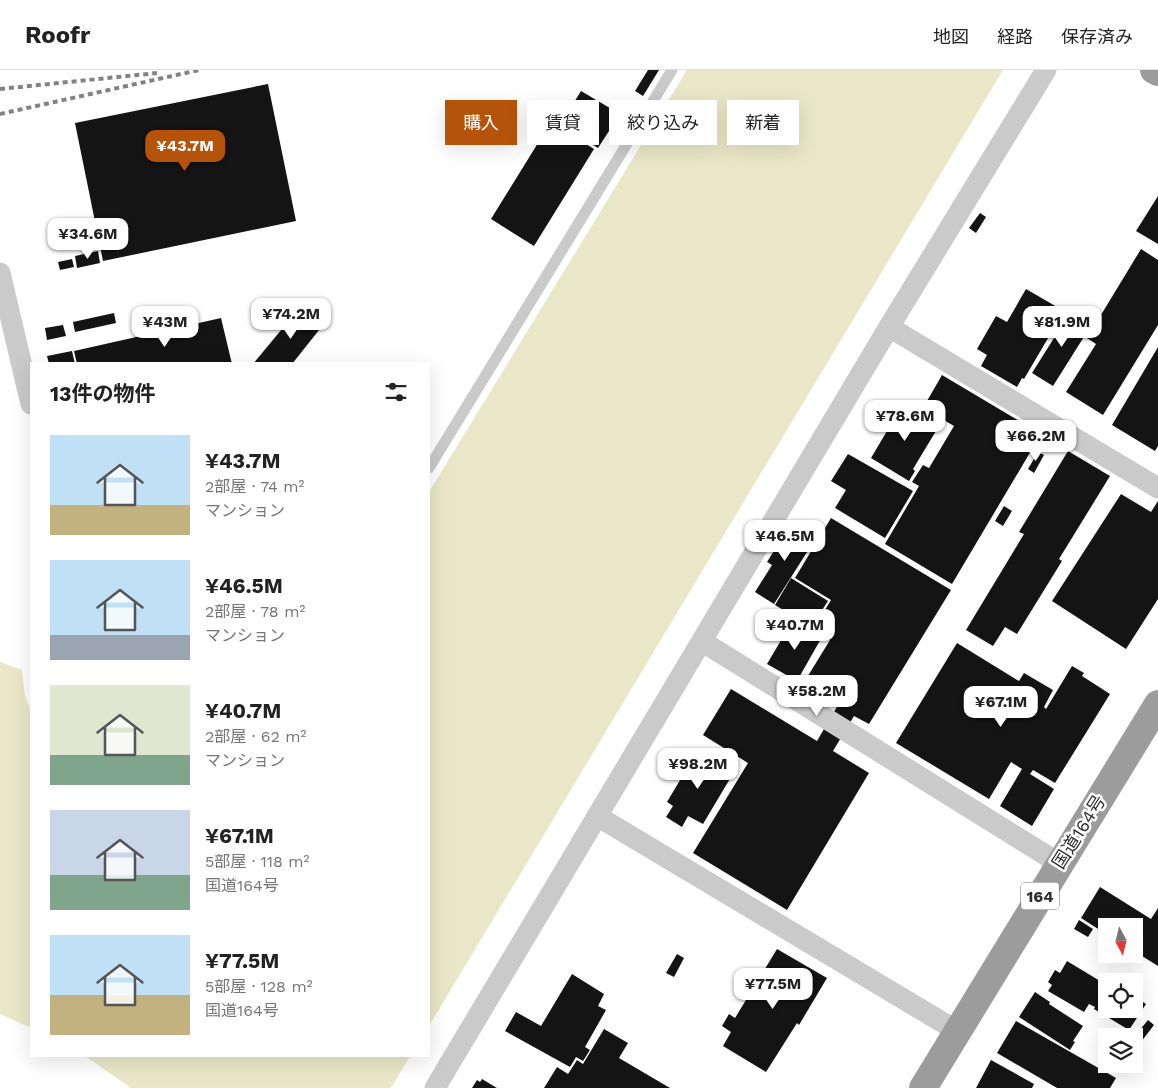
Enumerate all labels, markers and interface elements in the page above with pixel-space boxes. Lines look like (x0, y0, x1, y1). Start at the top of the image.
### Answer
text: Roofr (25, 21, 90, 49)
text: 地図 (933, 26, 969, 47)
text: 経路 (997, 26, 1033, 47)
text: 保存済み (1061, 26, 1133, 47)
chip: 購入 (445, 100, 517, 145)
chip: 賃貸 (527, 100, 599, 145)
chip: 絞り込み (609, 100, 717, 145)
chip: 新着 (727, 100, 799, 145)
pin: ¥43.7M (144, 129, 226, 172)
text: ¥43.7M (156, 136, 214, 155)
pin: ¥34.6M (47, 218, 129, 260)
text: ¥34.6M (58, 224, 118, 243)
pin: ¥74.2M (250, 298, 332, 340)
text: ¥74.2M (262, 304, 320, 323)
pin: ¥43M (135, 306, 195, 348)
pin: ¥81.9M (1021, 306, 1103, 348)
text: ¥43M (142, 312, 188, 331)
text: ¥81.9M (1034, 312, 1090, 331)
icon: filters (382, 378, 410, 406)
text: 13件の物件 (50, 381, 156, 406)
pin: ¥78.6M (864, 400, 946, 442)
text: ¥78.6M (875, 406, 935, 425)
pin: ¥66.2M (995, 420, 1077, 462)
text: ¥66.2M (1006, 426, 1066, 445)
text: ¥43.7M (205, 448, 281, 473)
icon: home (90, 455, 150, 515)
text: 2部屋 · 74 m² (205, 477, 304, 496)
text: マンション (205, 501, 285, 520)
pin: ¥46.5M (744, 520, 826, 562)
text: ¥46.5M (755, 526, 815, 545)
text: ¥46.5M (205, 573, 283, 598)
icon: home (90, 580, 150, 640)
text: 2部屋 · 78 m² (205, 602, 305, 621)
pin: ¥40.7M (754, 608, 836, 651)
text: ¥40.7M (766, 615, 824, 634)
text: マンション (205, 626, 285, 645)
pin: ¥58.2M (776, 674, 858, 717)
text: ¥58.2M (788, 681, 846, 700)
pin: ¥67.1M (960, 686, 1042, 728)
text: ¥67.1M (975, 692, 1027, 711)
text: ¥40.7M (205, 698, 281, 723)
icon: home (90, 705, 150, 765)
text: 2部屋 · 62 m² (205, 727, 306, 746)
pin: ¥98.2M (657, 748, 739, 790)
text: マンション (205, 751, 285, 770)
text: ¥98.2M (668, 754, 728, 773)
street label: 国道164号 (1048, 791, 1109, 872)
text: ¥67.1M (205, 823, 274, 848)
icon: home (90, 830, 150, 890)
text: 5部屋 · 118 m² (205, 852, 309, 871)
text: 国道164号 (205, 876, 279, 895)
road number: 164 (1021, 882, 1059, 909)
north arrow (1098, 918, 1142, 962)
map controls (1098, 918, 1143, 1073)
text: ¥77.5M (205, 948, 279, 973)
icon: home (90, 955, 150, 1015)
pin: ¥77.5M (732, 968, 814, 1010)
button: locate (1098, 973, 1143, 1018)
text: ¥77.5M (745, 974, 801, 993)
text: 5部屋 · 128 m² (205, 977, 313, 996)
text: 国道164号 (205, 1001, 279, 1020)
button: layers (1098, 1028, 1143, 1073)

